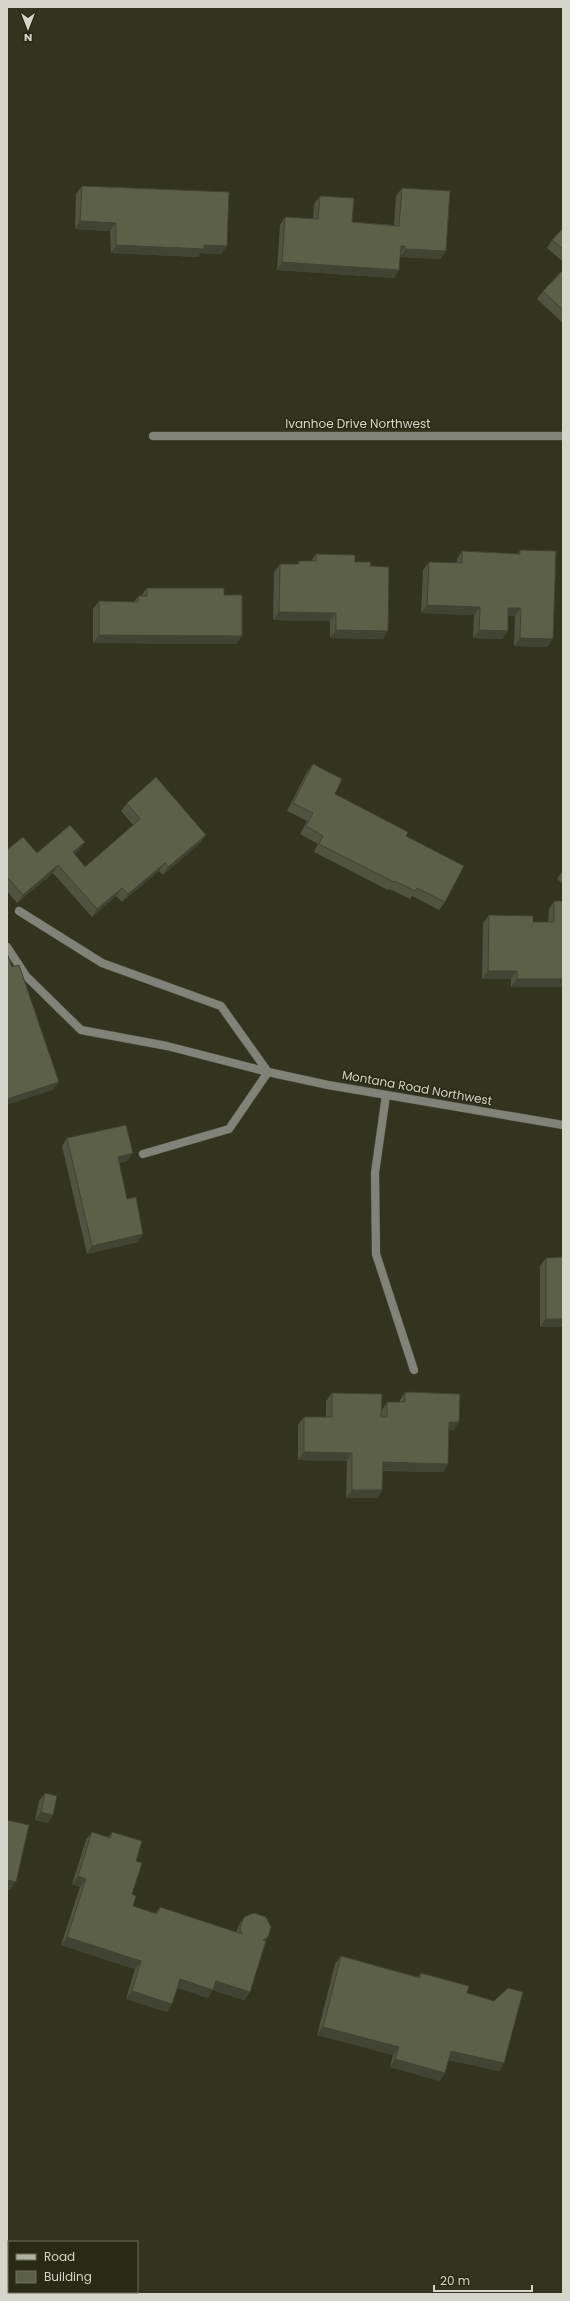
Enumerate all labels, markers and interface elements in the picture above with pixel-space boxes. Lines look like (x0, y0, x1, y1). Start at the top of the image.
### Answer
north arrow (8, 8, 48, 48)
text: N (24, 30, 32, 46)
street label: Ivanhoe Drive Northwest (285, 415, 431, 432)
street label: Montana Road Northwest (341, 1066, 493, 1109)
legend (8, 2241, 138, 2293)
text: Road (44, 2248, 75, 2265)
scale bar (434, 2267, 532, 2293)
text: Building (44, 2268, 92, 2285)
text: 20 m (440, 2272, 470, 2289)

